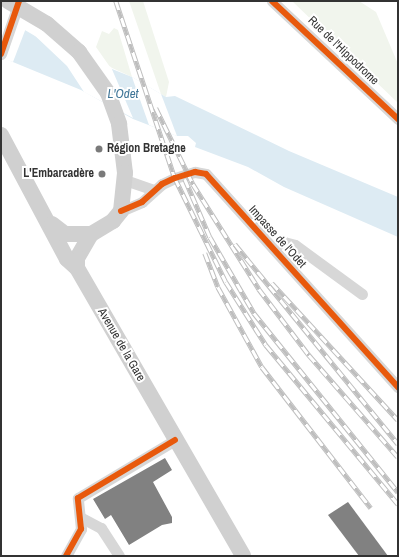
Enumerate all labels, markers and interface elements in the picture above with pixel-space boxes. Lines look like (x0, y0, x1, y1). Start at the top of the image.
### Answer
street label: Rue de l'Hippodrome (305, 14, 381, 88)
water label: L'Odet (107, 86, 139, 102)
place label: Région Bretagne (107, 142, 186, 156)
marker: Région Bretagne (94, 144, 104, 154)
place label: L'Embarcadère (23, 167, 94, 181)
marker: L'Embarcadère (97, 169, 107, 179)
street label: Impasse de l'Odet (245, 203, 309, 271)
street label: Avenue de la Gare (94, 306, 148, 384)

